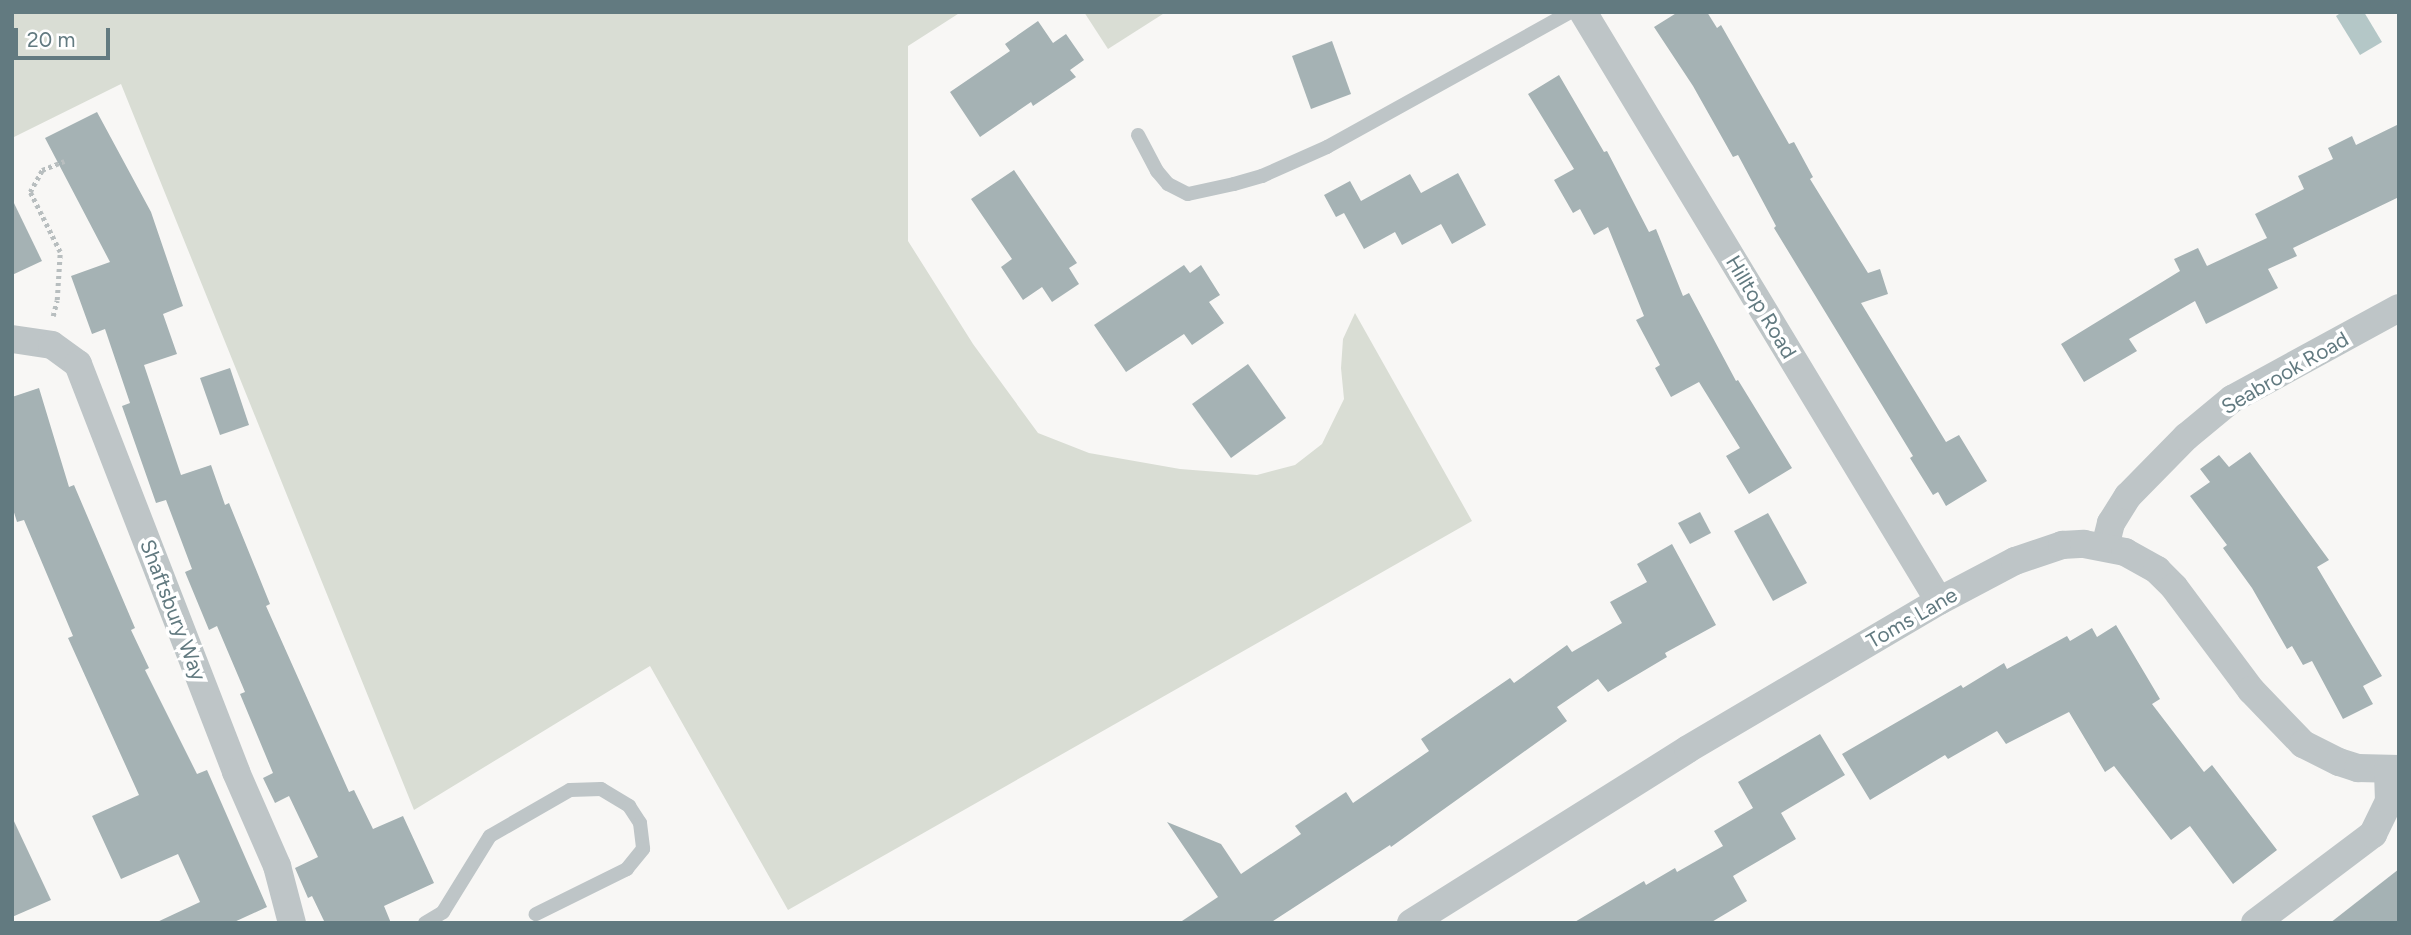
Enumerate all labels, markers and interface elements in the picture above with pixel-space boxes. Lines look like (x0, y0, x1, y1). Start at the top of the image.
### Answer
scale bar (18, 14, 114, 58)
text: 20 m (27, 27, 75, 52)
street label: Hilltop Road (1720, 251, 1802, 363)
street label: Seabrook Road (2217, 326, 2353, 420)
street label: Shaftsbury Way (135, 536, 211, 684)
street label: Toms Lane (1862, 582, 1962, 654)

